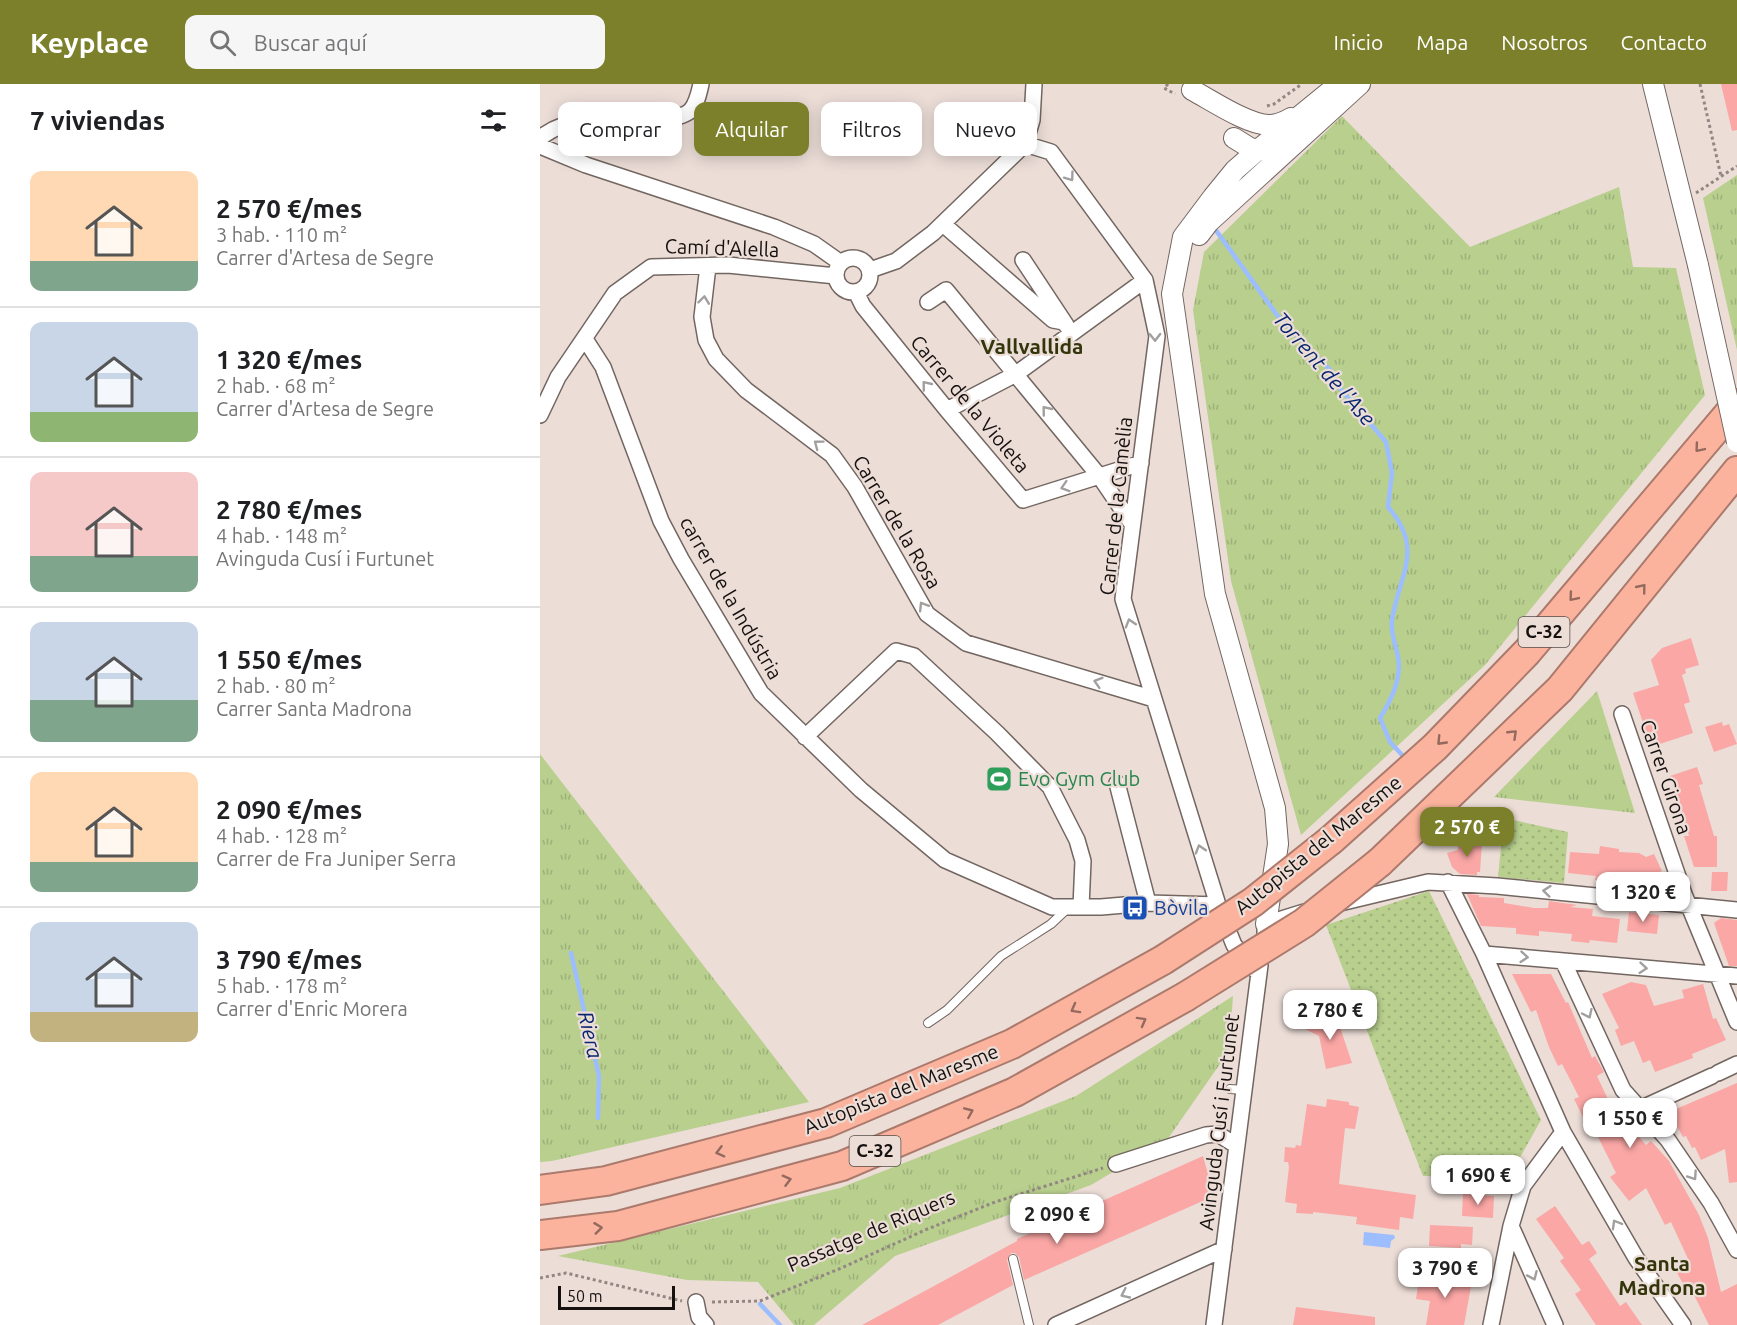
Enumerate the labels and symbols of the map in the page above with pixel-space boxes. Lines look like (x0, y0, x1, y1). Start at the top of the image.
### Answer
one-way arrow (1062, 171, 1073, 182)
street label: Camí d'Alella (664, 234, 780, 261)
one-way arrow (697, 296, 710, 305)
water label: Torrent de l'Ase (1269, 307, 1381, 430)
street label: Carrer de la Violeta (906, 330, 1035, 477)
one-way arrow (1149, 333, 1161, 342)
district label: Vallvallida (981, 334, 1083, 358)
one-way arrow (923, 380, 934, 391)
one-way arrow (1042, 406, 1053, 417)
street label: Carrer de la Camèlia (1095, 415, 1136, 596)
one-way arrow (813, 440, 824, 451)
one-way arrow (1695, 441, 1706, 452)
street label: Carrer de la Rosa (849, 451, 946, 593)
one-way arrow (1060, 480, 1071, 492)
street label: carrer de la Indústria (675, 512, 787, 683)
one-way arrow (1635, 584, 1646, 595)
one-way arrow (1569, 590, 1580, 601)
one-way arrow (919, 602, 930, 613)
road number: C-32 (1518, 617, 1570, 647)
one-way arrow (1125, 618, 1137, 629)
one-way arrow (1093, 677, 1104, 689)
street label: Carrer Girona (1636, 716, 1697, 837)
one-way arrow (1507, 730, 1517, 741)
one-way arrow (1437, 735, 1448, 745)
sports icon: Evo Gym Club (984, 764, 1014, 794)
place label: Evo Gym Club (1018, 767, 1140, 790)
street label: Autopista del Maresme (1230, 770, 1406, 919)
pin: 2 570 € (1412, 807, 1522, 858)
one-way arrow (1195, 844, 1208, 855)
pin: 1 320 € (1588, 872, 1698, 923)
one-way arrow (1543, 885, 1552, 898)
bus stop icon: Bòvila (1120, 893, 1150, 923)
place label: Bòvila (1154, 896, 1209, 919)
one-way arrow (1519, 950, 1528, 963)
one-way arrow (1638, 961, 1647, 974)
pin: 2 780 € (1275, 990, 1385, 1041)
one-way arrow (1071, 1002, 1081, 1013)
one-way arrow (1581, 1007, 1593, 1018)
water label: Riera (574, 1009, 608, 1061)
street label: Avinguda Cusí i Furtunet (1194, 1012, 1243, 1232)
one-way arrow (1136, 1017, 1146, 1028)
street label: Autopista del Maresme (800, 1039, 1001, 1138)
pin: 1 550 € (1575, 1098, 1685, 1149)
one-way arrow (963, 1107, 974, 1119)
road number: C-32 (850, 1136, 900, 1166)
one-way arrow (715, 1144, 725, 1157)
pin: 1 690 € (1423, 1155, 1533, 1206)
one-way arrow (1686, 1169, 1697, 1180)
one-way arrow (782, 1175, 792, 1188)
street label: Passatge de Riquers (784, 1185, 958, 1276)
pin: 2 090 € (1002, 1194, 1112, 1245)
one-way arrow (1612, 1220, 1623, 1230)
one-way arrow (594, 1222, 603, 1235)
pin: 3 790 € (1390, 1248, 1500, 1299)
district label: Santa Madrona (1618, 1251, 1706, 1299)
one-way arrow (1526, 1269, 1538, 1280)
scale bar (558, 1283, 675, 1310)
one-way arrow (1120, 1287, 1131, 1299)

